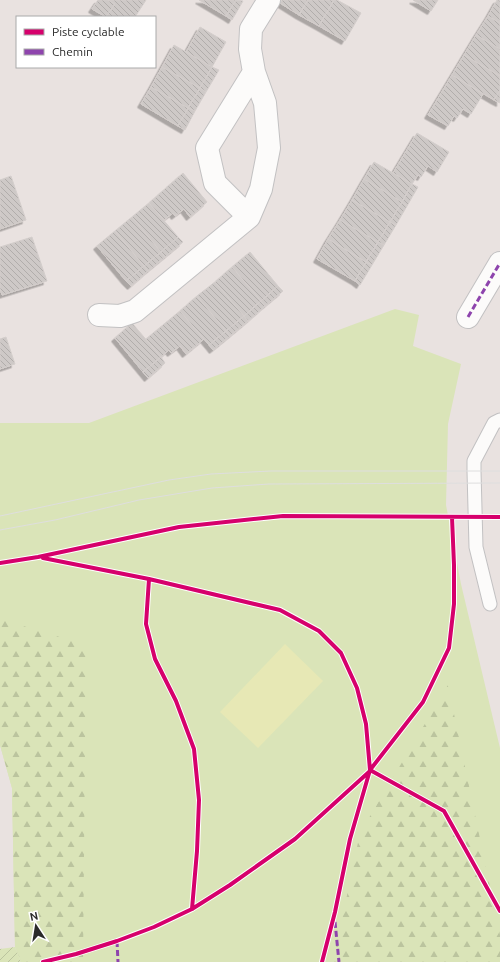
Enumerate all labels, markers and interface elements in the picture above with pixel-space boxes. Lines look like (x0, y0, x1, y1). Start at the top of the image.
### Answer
legend (16, 16, 156, 68)
text: Piste cyclable (52, 25, 125, 38)
text: Chemin (52, 45, 93, 58)
north arrow (16, 906, 56, 946)
text: N (29, 909, 39, 923)

